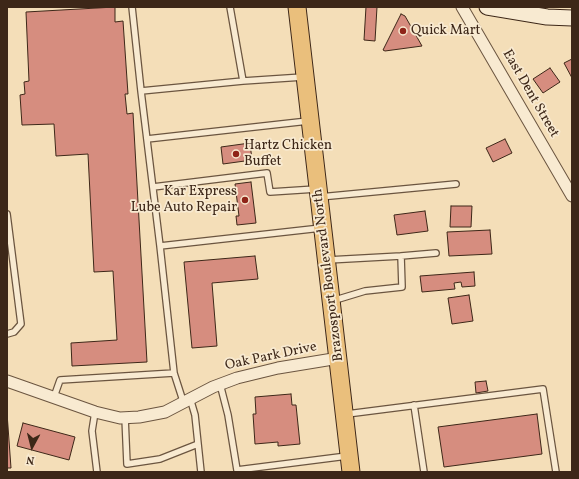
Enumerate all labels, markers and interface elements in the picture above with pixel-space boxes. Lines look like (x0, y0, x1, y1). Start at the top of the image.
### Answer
place label: Quick Mart (411, 23, 480, 39)
marker: Quick Mart (398, 26, 408, 36)
street label: East Dent Street (498, 47, 562, 141)
place label: Hartz Chicken Buffet (244, 138, 332, 170)
marker: Hartz Chicken Buffet (231, 149, 241, 159)
place label: Kar Express Lube Auto Repair (131, 184, 237, 216)
street label: Brazosport Boulevard North (310, 188, 348, 362)
marker: Kar Express Lube Auto Repair (240, 195, 250, 205)
street label: Oak Park Drive (224, 339, 318, 375)
north arrow (12, 427, 52, 467)
text: N (26, 451, 35, 467)

